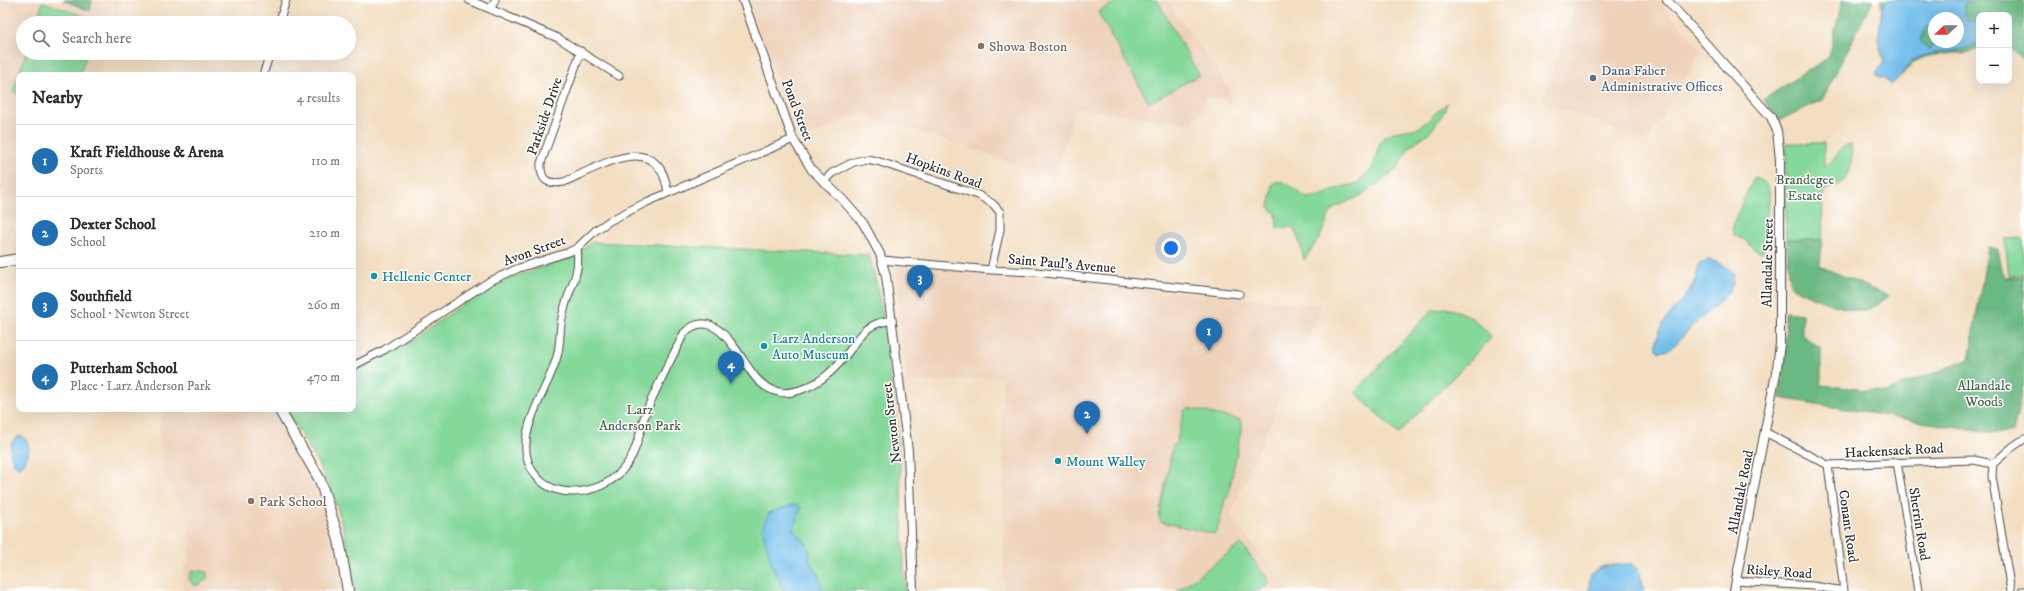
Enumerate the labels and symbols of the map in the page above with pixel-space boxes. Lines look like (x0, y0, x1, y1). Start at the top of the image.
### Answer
north arrow (1928, 12, 1964, 48)
place label: Showa Boston (989, 38, 1068, 56)
marker: Showa Boston (976, 41, 986, 51)
place label: Dana Faber Administrative Offices (1601, 62, 1723, 96)
marker: Dana Faber Administrative Offices (1588, 73, 1598, 83)
street label: Parkside Drive (523, 75, 567, 158)
street label: Pond Street (777, 77, 817, 144)
street label: Hopkins Road (903, 149, 984, 193)
park label: Brandegee Estate (1776, 171, 1834, 205)
street label: Allandale Street (1758, 218, 1778, 308)
street label: Avon Street (501, 231, 568, 271)
your location (1161, 238, 1181, 258)
street label: Saint Paul's Avenue (1007, 250, 1117, 278)
pin: 3 (907, 265, 933, 298)
place label: Hellenic Center (382, 268, 472, 286)
marker: Hellenic Center (369, 271, 379, 281)
pin: 1 (1196, 318, 1222, 351)
place label: Larz Anderson Auto Museum (772, 330, 856, 364)
marker: Larz Anderson Auto Museum (759, 341, 769, 351)
pin: 4 (718, 351, 744, 384)
park label: Allandale Woods (1957, 377, 2011, 411)
street label: Newton Street (878, 381, 906, 464)
park label: Larz Anderson Park (599, 401, 681, 435)
pin: 2 (1074, 401, 1100, 434)
street label: Hackensack Road (1844, 439, 1944, 463)
street label: Allandale Road (1724, 449, 1758, 536)
place label: Mount Walley (1066, 453, 1146, 471)
marker: Mount Walley (1053, 456, 1063, 466)
street label: Sherrin Road (1904, 486, 1934, 562)
street label: Conant Road (1834, 489, 1862, 564)
place label: Park School (259, 493, 327, 511)
marker: Park School (246, 496, 256, 506)
street label: Risley Road (1745, 561, 1813, 583)

